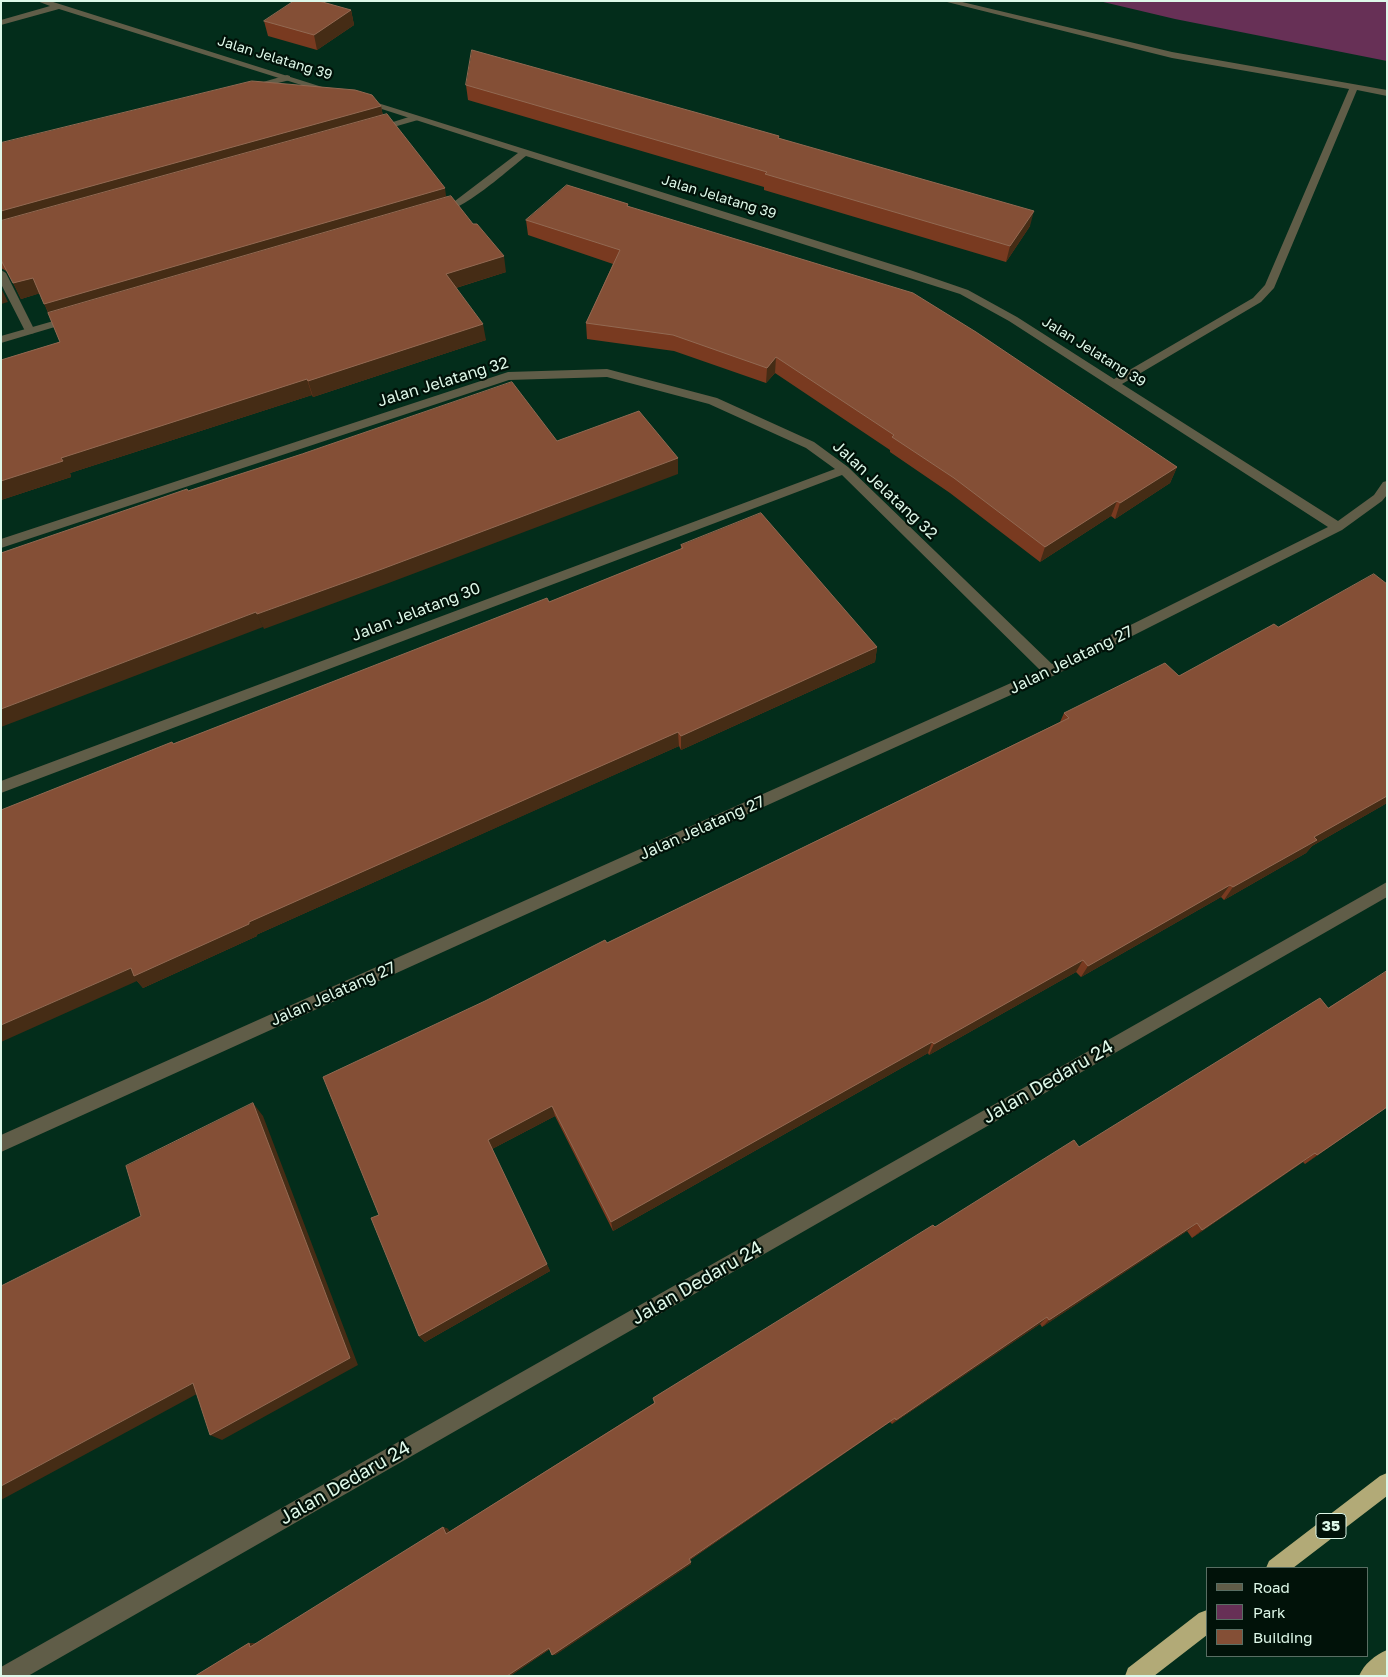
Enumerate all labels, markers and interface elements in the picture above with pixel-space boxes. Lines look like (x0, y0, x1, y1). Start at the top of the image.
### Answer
street label: Jalan Jelatang 39 (216, 33, 334, 83)
street label: Jalan Jelatang 39 (660, 172, 778, 222)
street label: Jalan Jelatang 39 (1039, 313, 1149, 391)
street label: Jalan Jelatang 32 (375, 353, 511, 411)
street label: Jalan Jelatang 32 (829, 437, 941, 543)
street label: Jalan Jelatang 30 (349, 579, 483, 645)
street label: Jalan Jelatang 27 (1006, 622, 1136, 698)
street label: Jalan Jelatang 27 (636, 792, 768, 864)
street label: Jalan Jelatang 27 (267, 958, 399, 1030)
street label: Jalan Dedaru 24 (978, 1035, 1118, 1129)
street label: Jalan Dedaru 24 (627, 1236, 767, 1330)
street label: Jalan Dedaru 24 (275, 1436, 415, 1530)
road number: 35 (1316, 1514, 1346, 1538)
legend (1206, 1567, 1368, 1657)
text: Road (1253, 1578, 1290, 1596)
text: Park (1253, 1603, 1285, 1621)
text: Building (1253, 1628, 1313, 1646)

